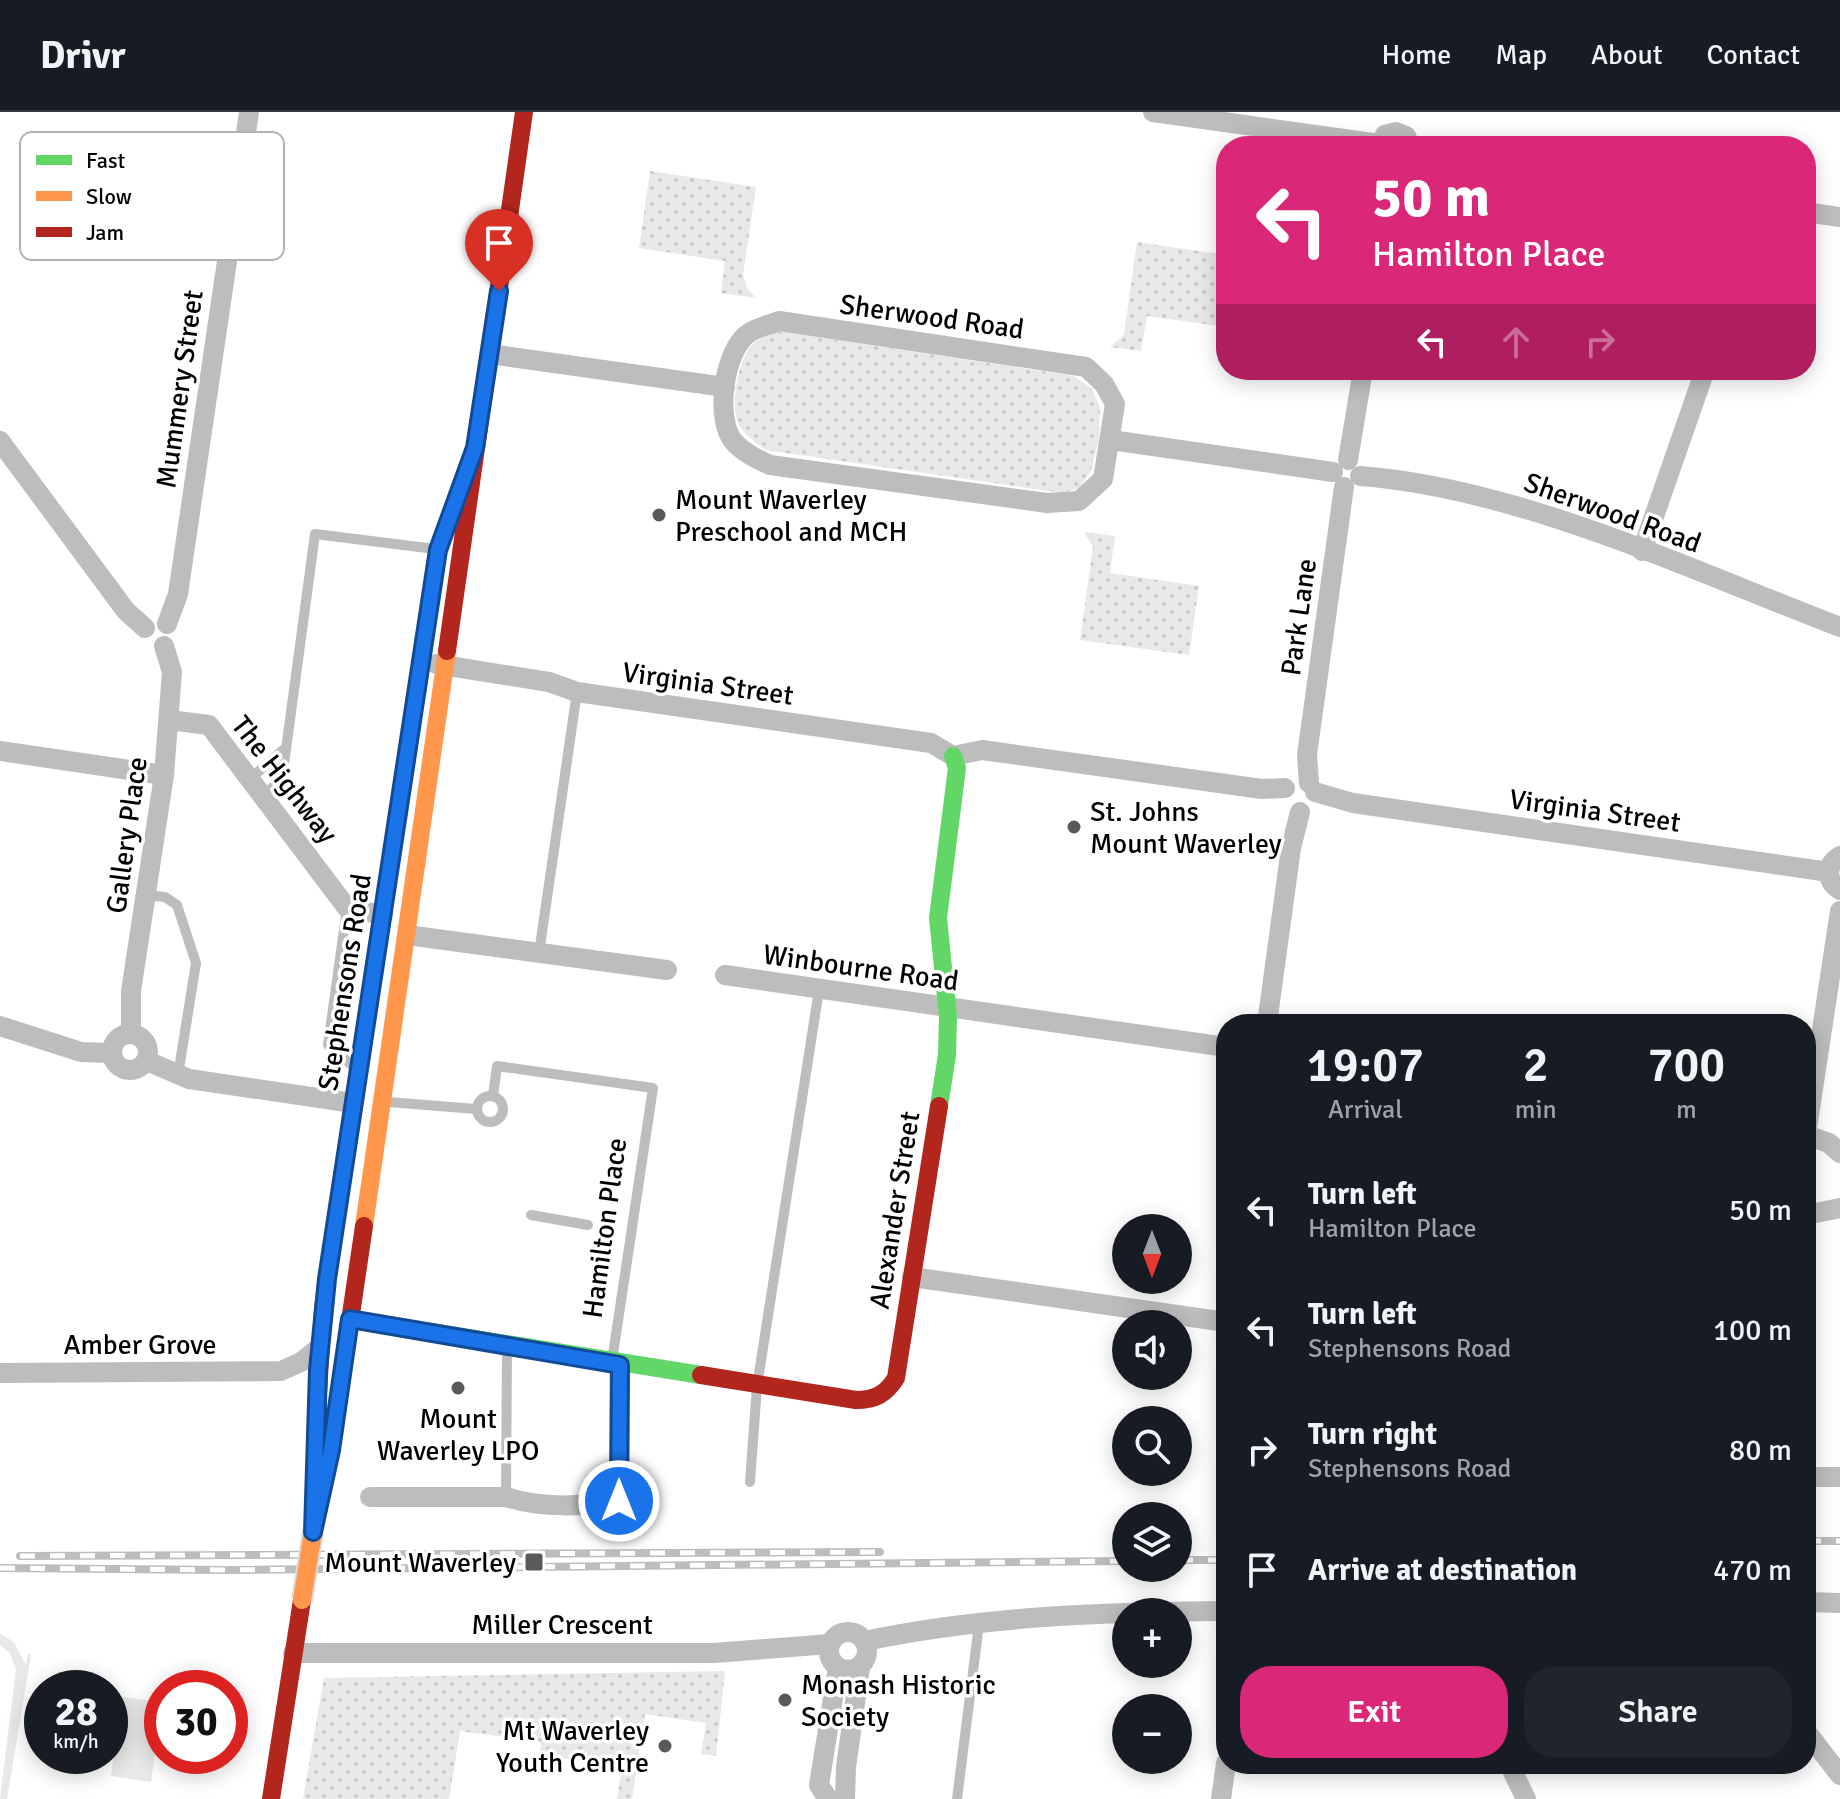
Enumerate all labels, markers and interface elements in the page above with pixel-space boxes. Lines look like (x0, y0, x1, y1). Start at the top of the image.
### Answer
text: Drivr (40, 32, 126, 79)
text: Home (1382, 38, 1451, 72)
text: Map (1495, 38, 1547, 72)
text: About (1591, 38, 1663, 72)
text: Contact (1707, 38, 1800, 72)
legend (20, 132, 284, 260)
text: Fast (86, 147, 126, 174)
text: 50 m (1372, 163, 1490, 232)
icon: left (1240, 168, 1344, 272)
text: Slow (86, 183, 132, 210)
pin (465, 209, 533, 291)
text: Jam (86, 219, 124, 246)
icon: arrive (477, 221, 521, 265)
text: Hamilton Place (1372, 232, 1605, 277)
street label: Sherwood Road (838, 287, 1026, 347)
street label: Mummery Street (149, 288, 211, 490)
icon: left (1410, 320, 1454, 364)
icon: ahead (1494, 320, 1538, 364)
icon: right (1578, 320, 1622, 364)
street label: Sherwood Road (1520, 465, 1706, 561)
place label: Mount Waverley Preschool and MCH (675, 483, 907, 549)
marker: Mount Waverley Preschool and MCH (650, 506, 668, 524)
street label: Park Lane (1274, 556, 1324, 678)
street label: Virginia Street (620, 655, 796, 713)
street label: The Highway (224, 709, 344, 850)
street label: Gallery Place (99, 755, 155, 916)
street label: Virginia Street (1507, 782, 1683, 840)
place label: St. Johns Mount Waverley (1090, 795, 1282, 861)
marker: St. Johns Mount Waverley (1065, 818, 1083, 836)
street label: Stephensons Road (311, 871, 379, 1093)
street label: Winbourne Road (761, 937, 961, 999)
text: 19:07 (1307, 1036, 1424, 1095)
text: 2 (1523, 1036, 1549, 1095)
text: 700 (1647, 1036, 1725, 1095)
text: Arrival (1328, 1094, 1403, 1126)
text: min (1515, 1094, 1557, 1126)
text: m (1676, 1094, 1697, 1126)
street label: Alexander Street (863, 1109, 927, 1311)
street label: Hamilton Place (576, 1136, 634, 1320)
text: Turn left (1308, 1176, 1417, 1213)
icon: left (1240, 1188, 1284, 1232)
text: 50 m (1729, 1192, 1792, 1229)
text: Hamilton Place (1308, 1213, 1477, 1245)
north arrow (1112, 1214, 1192, 1294)
map controls (1112, 1214, 1192, 1774)
text: Turn left (1308, 1296, 1417, 1333)
icon: left (1240, 1308, 1284, 1352)
button: sound (1112, 1310, 1192, 1390)
text: 100 m (1713, 1312, 1792, 1349)
street label: Amber Grove (63, 1328, 217, 1362)
text: Stephensons Road (1308, 1333, 1511, 1365)
marker: Mount Waverley LPO (449, 1379, 467, 1397)
place label: Mount Waverley LPO (377, 1402, 539, 1468)
button: search (1112, 1406, 1192, 1486)
text: Turn right (1308, 1416, 1437, 1453)
icon: right (1240, 1428, 1284, 1472)
text: 80 m (1729, 1432, 1792, 1469)
text: Stephensons Road (1308, 1453, 1511, 1485)
position arrow (577, 1459, 661, 1543)
button: layers (1112, 1502, 1192, 1582)
place label: Mount Waverley (324, 1546, 516, 1580)
icon: arrive (1240, 1548, 1284, 1592)
marker: Mount Waverley (523, 1551, 545, 1573)
text: Arrive at destination (1308, 1552, 1577, 1589)
text: 470 m (1713, 1552, 1792, 1589)
button: + (1112, 1598, 1192, 1678)
street label: Miller Crescent (471, 1608, 653, 1642)
button: Exit (1240, 1666, 1508, 1758)
button: Share (1524, 1666, 1792, 1758)
place label: Monash Historic Society (801, 1668, 996, 1734)
speed limit sign: 30 (144, 1670, 248, 1774)
text: 28 (54, 1687, 98, 1737)
marker: Monash Historic Society (776, 1691, 794, 1709)
button: − (1112, 1694, 1192, 1774)
place label: Mt Waverley Youth Centre (496, 1714, 649, 1780)
text: km/h (53, 1729, 99, 1754)
marker: Mt Waverley Youth Centre (656, 1737, 674, 1755)

